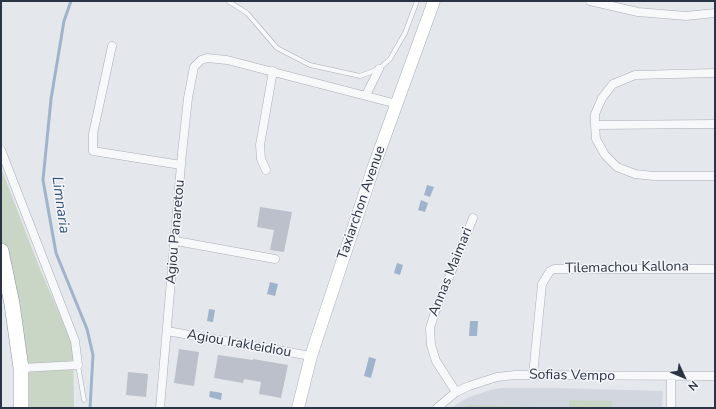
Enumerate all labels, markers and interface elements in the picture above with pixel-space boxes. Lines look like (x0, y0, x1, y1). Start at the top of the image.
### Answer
street label: Taxiarchon Avenue (335, 144, 389, 262)
water label: Limnaria (47, 175, 73, 235)
street label: Agiou Panaretou (163, 179, 189, 285)
street label: Annas Maimari (426, 225, 476, 319)
street label: Tilemachou Kallona (565, 259, 689, 277)
street label: Agiou Irakleidiou (186, 327, 292, 361)
north arrow (664, 357, 704, 397)
street label: Sofias Vempo (529, 367, 615, 385)
text: N (685, 378, 701, 394)

